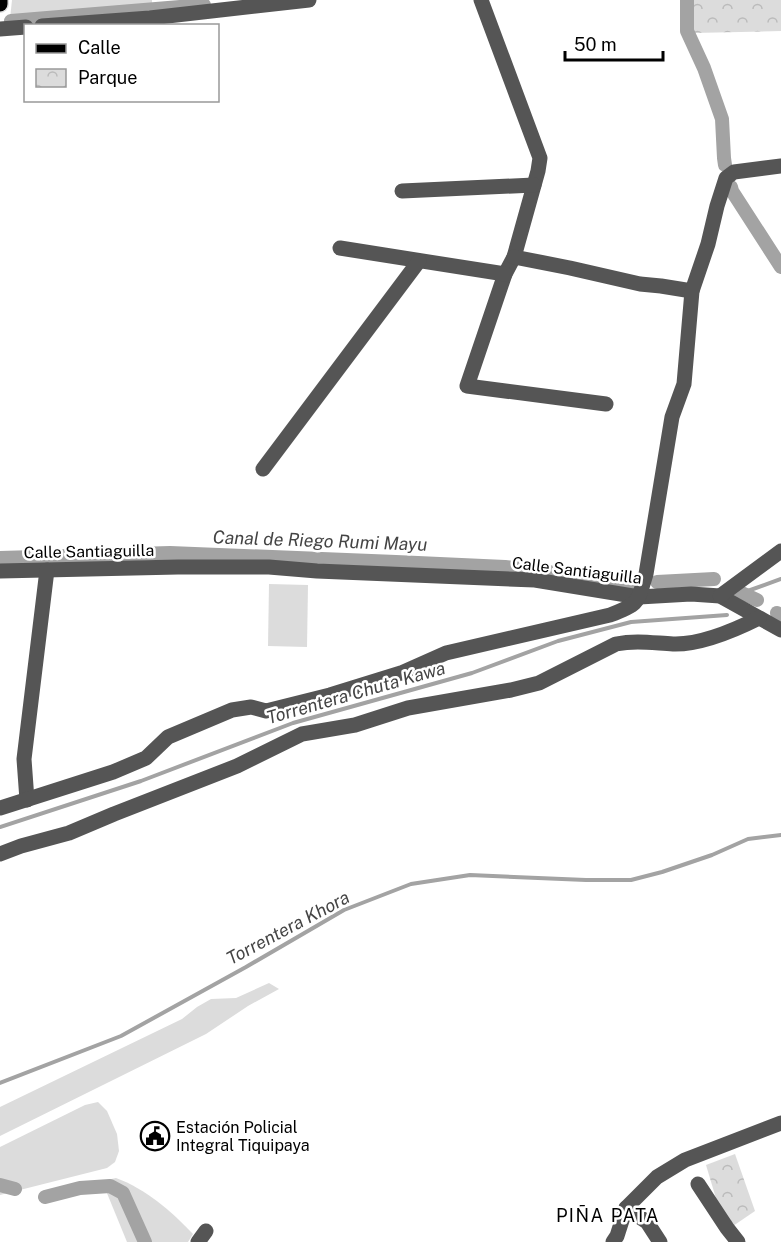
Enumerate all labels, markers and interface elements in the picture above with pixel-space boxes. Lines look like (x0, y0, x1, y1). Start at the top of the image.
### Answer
legend (24, 24, 219, 102)
scale bar (565, 24, 662, 62)
text: 50 m (574, 34, 617, 55)
text: Calle (78, 37, 121, 58)
text: Parque (78, 67, 138, 88)
water label: Canal de Riego Rumi Mayu (212, 526, 428, 555)
street label: Calle Santiaguilla (24, 541, 154, 562)
street label: Calle Santiaguilla (511, 553, 643, 588)
water label: Torrentera Chuta Kawa (264, 657, 448, 728)
water label: Torrentera Khora (223, 886, 353, 969)
place label: Estación Policial Integral Tiquipaya (176, 1118, 310, 1155)
public building icon: Estación Policial Integral Tiquipaya (139, 1120, 171, 1152)
district label: PIÑA PATA (556, 1204, 660, 1226)

